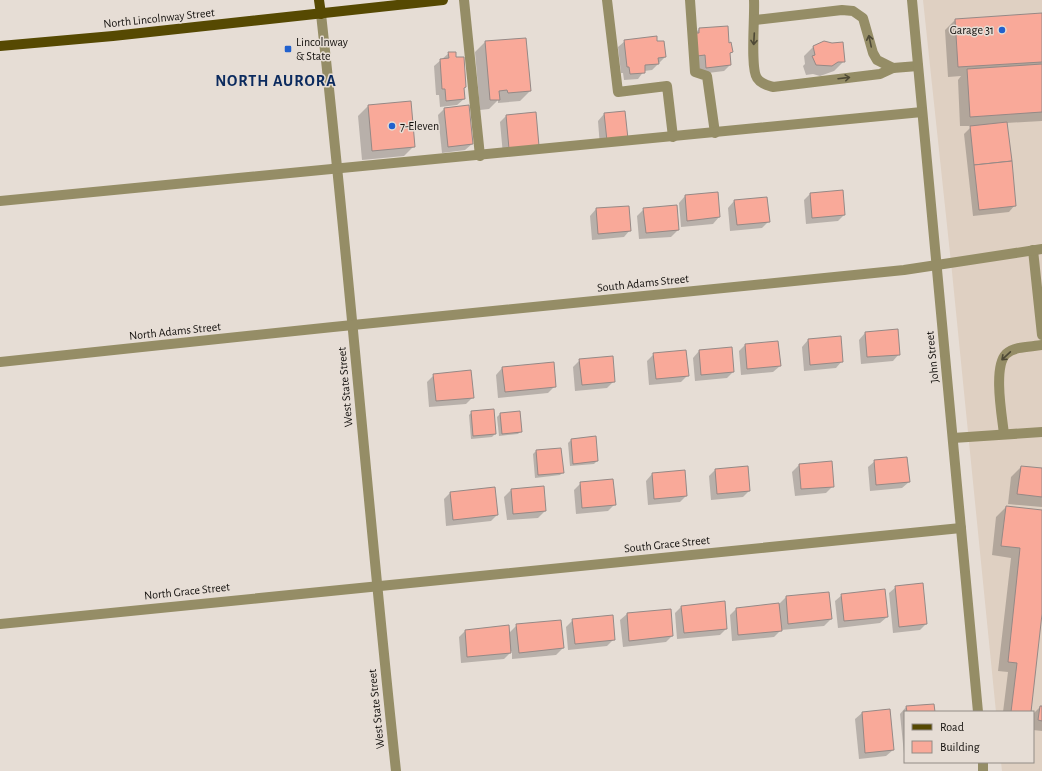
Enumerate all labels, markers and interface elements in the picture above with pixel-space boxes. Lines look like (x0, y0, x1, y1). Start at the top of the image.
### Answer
street label: North Lincolnway Street (103, 6, 215, 31)
place label: Garage 31 (950, 24, 994, 36)
marker: Garage 31 (997, 25, 1007, 35)
one-way arrow (750, 32, 757, 45)
one-way arrow (865, 35, 873, 48)
place label: Lincolnway & State (296, 36, 348, 62)
marker: Lincolnway & State (283, 44, 293, 54)
district label: NORTH AURORA (215, 73, 337, 89)
one-way arrow (837, 74, 850, 82)
place label: 7-Eleven (400, 120, 439, 132)
marker: 7-Eleven (387, 121, 397, 131)
street label: South Adams Street (597, 272, 690, 294)
street label: North Adams Street (128, 320, 222, 342)
street label: John Street (923, 330, 941, 383)
street label: West State Street (336, 346, 354, 428)
one-way arrow (1001, 351, 1011, 361)
street label: South Grace Street (624, 534, 711, 554)
street label: North Grace Street (143, 581, 231, 601)
street label: West State Street (366, 668, 386, 750)
legend (904, 711, 1034, 763)
text: Road (940, 721, 964, 733)
text: Building (940, 741, 980, 753)

